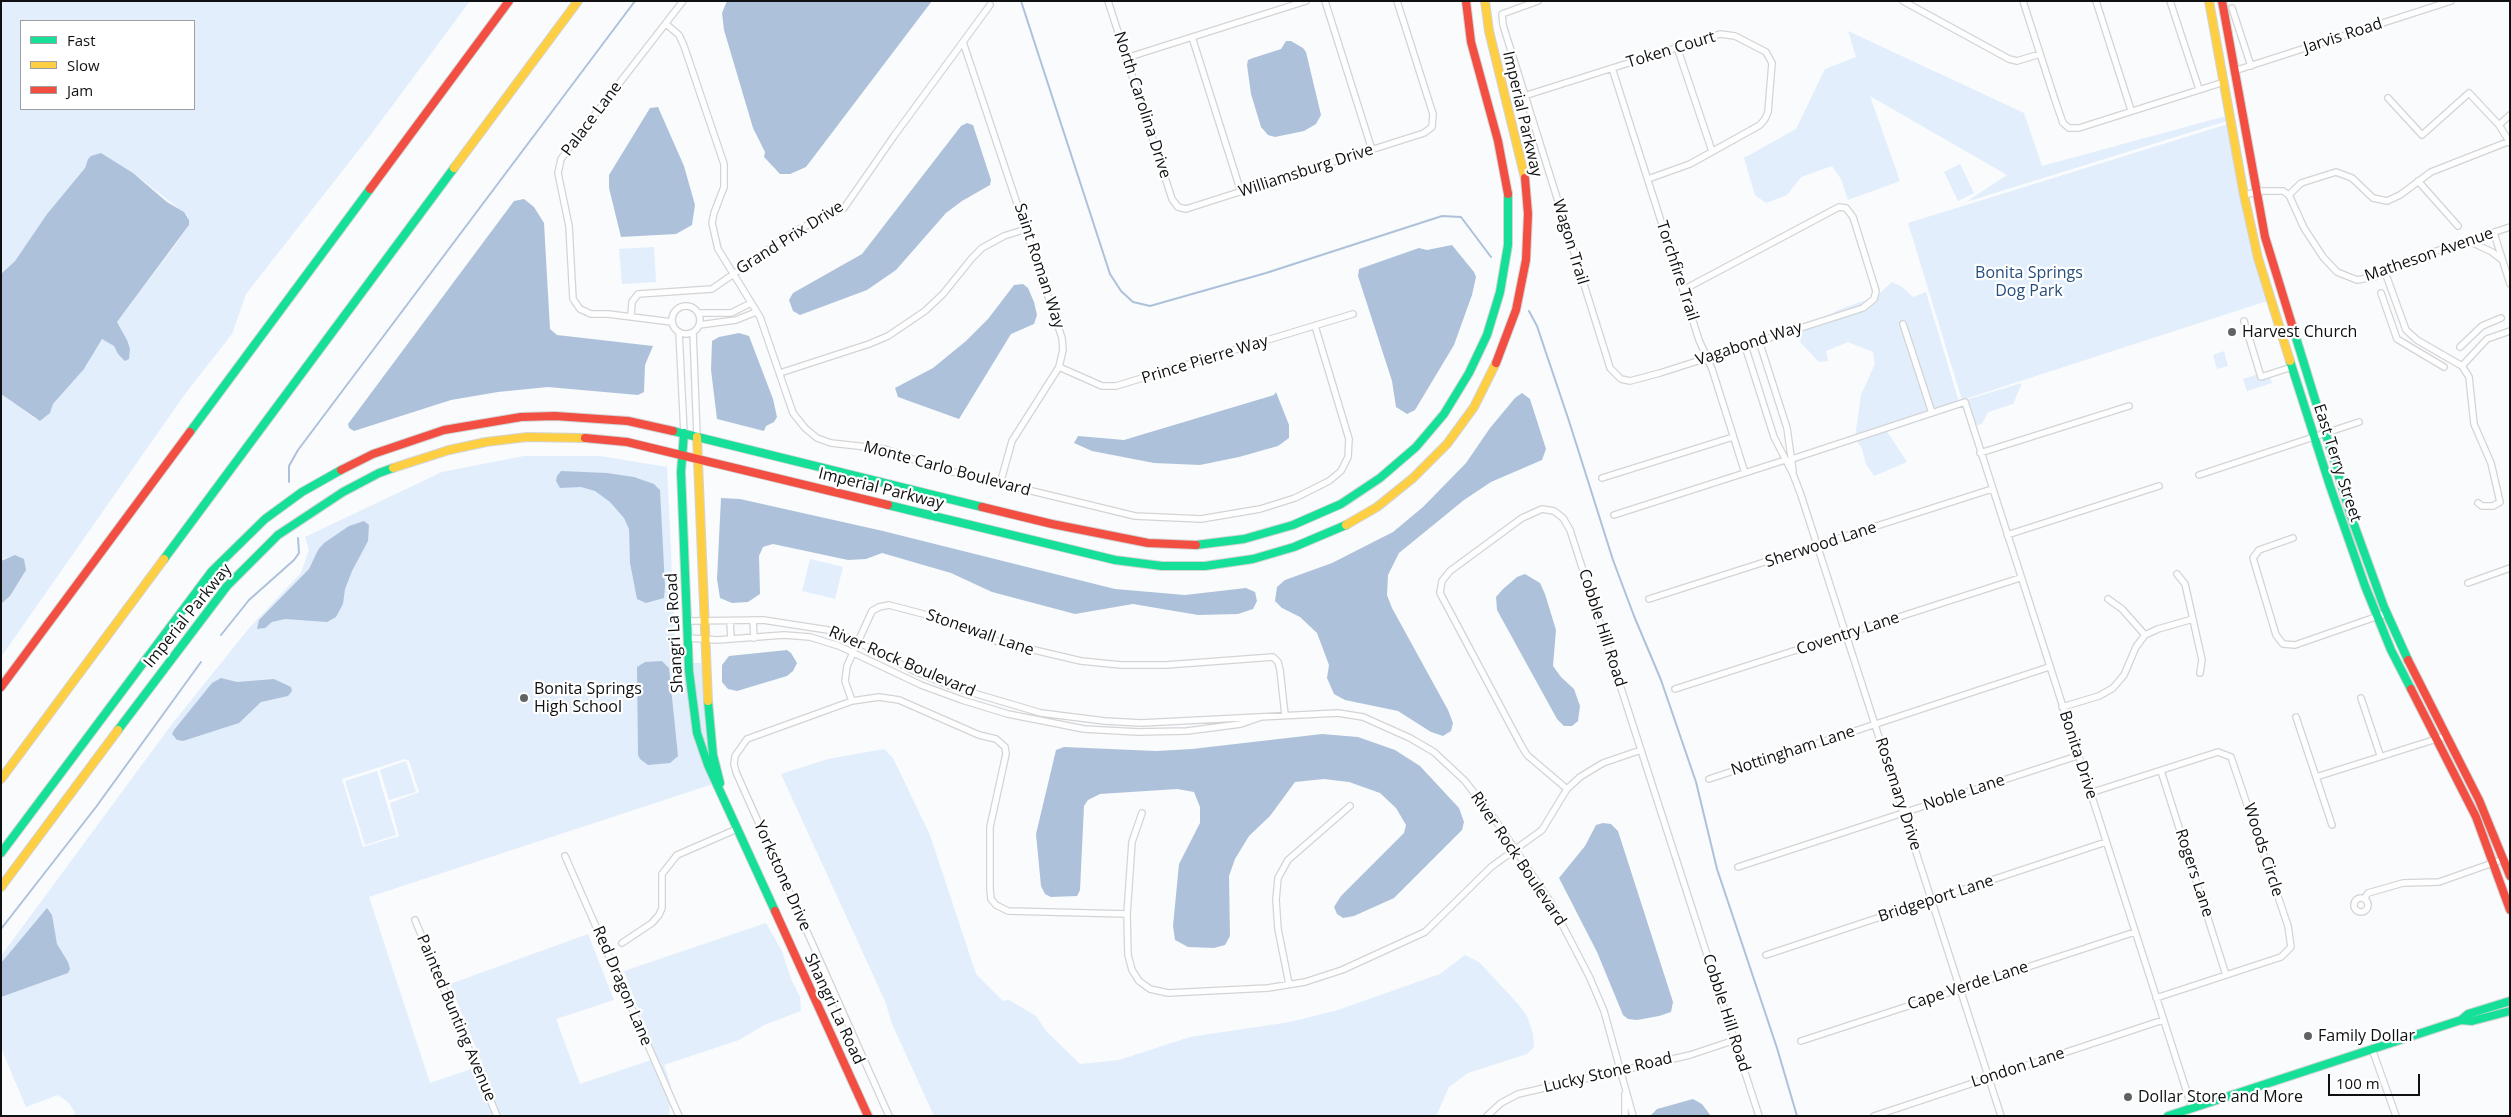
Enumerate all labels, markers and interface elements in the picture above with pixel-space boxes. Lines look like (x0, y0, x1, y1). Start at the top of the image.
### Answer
street label: Jarvis Road (2301, 14, 2385, 58)
legend (20, 20, 195, 110)
street label: Token Court (1624, 27, 1718, 73)
street label: North Carolina Drive (1109, 29, 1175, 181)
text: Fast (67, 30, 96, 50)
street label: Imperial Parkway (1498, 49, 1546, 179)
text: Slow (67, 55, 100, 75)
street label: Palace Lane (558, 78, 626, 160)
text: Jam (67, 80, 93, 100)
street label: Williamsburg Drive (1236, 140, 1376, 202)
street label: Grand Prix Drive (733, 197, 847, 279)
street label: Wagon Trail (1548, 197, 1592, 287)
street label: Saint Roman Way (1010, 201, 1068, 331)
street label: Torchfire Trail (1652, 219, 1702, 323)
street label: Matheson Avenue (2362, 224, 2496, 286)
park label: Bonita Springs Dog Park (1975, 263, 2083, 301)
street label: Vagabond Way (1693, 318, 1805, 370)
place label: Harvest Church (2242, 322, 2357, 342)
marker: Harvest Church (2226, 326, 2238, 338)
street label: Prince Pierre Way (1139, 332, 1271, 388)
street label: East Terry Street (2309, 402, 2365, 524)
street label: Monte Carlo Boulevard (861, 437, 1033, 501)
street label: Imperial Parkway (816, 464, 946, 514)
street label: Sherwood Lane (1763, 518, 1879, 572)
street label: Imperial Parkway (140, 560, 236, 672)
street label: Cobble Hill Road (1574, 567, 1630, 689)
street label: Shangri La Road (662, 572, 688, 694)
street label: Stonewall Lane (924, 606, 1036, 660)
street label: Coventry Lane (1794, 608, 1902, 660)
street label: River Rock Boulevard (826, 622, 978, 702)
place label: Bonita Springs High School (534, 679, 642, 717)
marker: Bonita Springs High School (518, 692, 530, 704)
street label: Bonita Drive (2055, 708, 2101, 802)
street label: Nottingham Lane (1729, 722, 1857, 780)
street label: Rosemary Drive (1871, 735, 1925, 853)
street label: Noble Lane (1921, 771, 2007, 815)
street label: River Rock Boulevard (1466, 788, 1570, 930)
street label: Woods Circle (2239, 801, 2287, 899)
street label: Yorkstone Drive (749, 818, 815, 934)
street label: Rogers Lane (2171, 827, 2217, 919)
street label: Bridgeport Lane (1876, 871, 1996, 927)
street label: Red Dragon Lane (588, 923, 656, 1049)
street label: Painted Bunting Avenue (412, 932, 500, 1104)
street label: Shangri La Road (800, 950, 868, 1068)
street label: Cobble Hill Road (1698, 952, 1754, 1074)
street label: Cape Verde Lane (1905, 957, 2031, 1015)
place label: Family Dollar (2318, 1026, 2415, 1046)
marker: Family Dollar (2302, 1030, 2314, 1042)
street label: London Lane (1969, 1044, 2067, 1092)
street label: Lucky Stone Road (1542, 1049, 1674, 1097)
scale bar (2331, 1064, 2424, 1096)
text: 100 m (2336, 1073, 2380, 1093)
place label: Dollar Store and More (2138, 1087, 2303, 1107)
marker: Dollar Store and More (2122, 1091, 2134, 1103)

